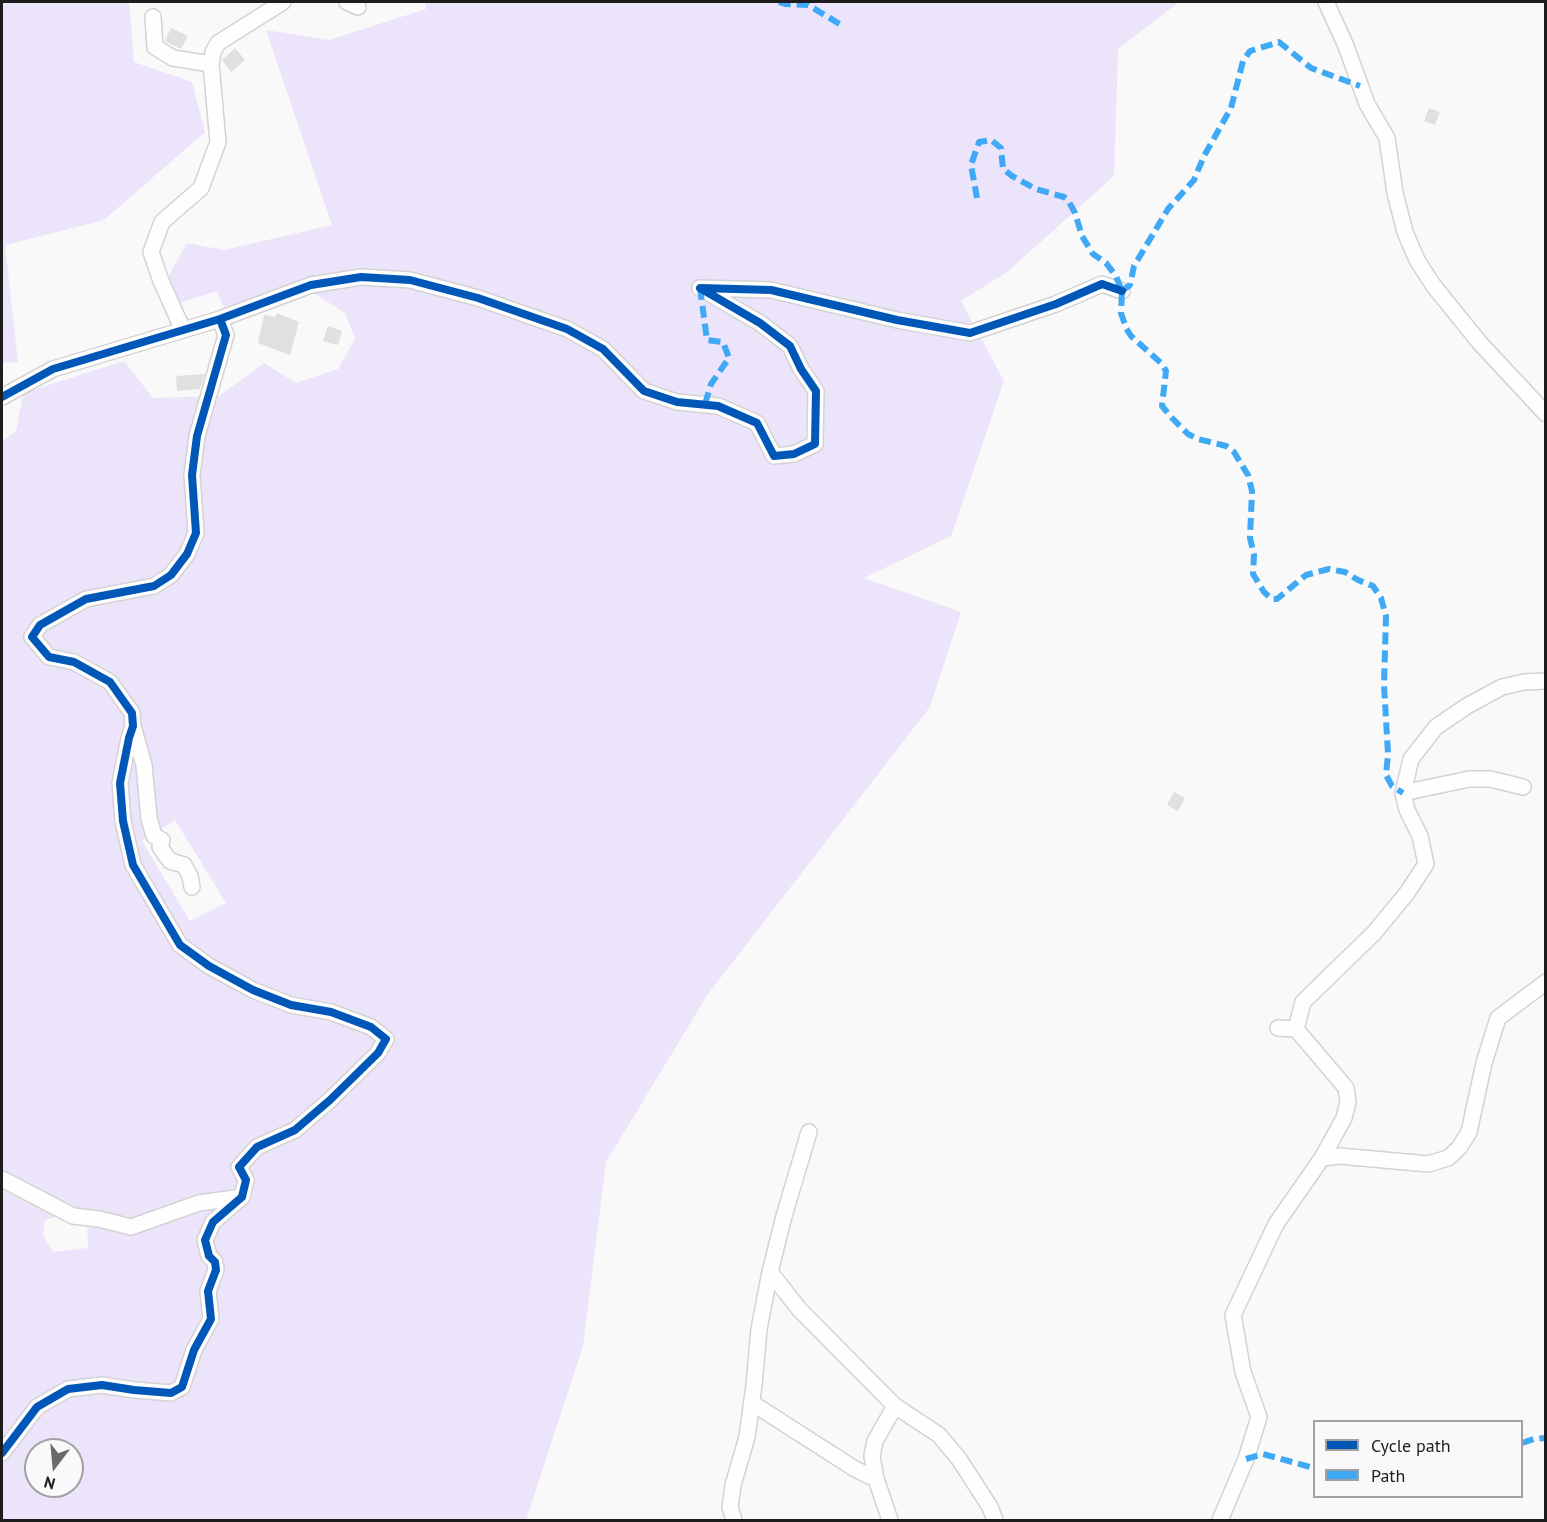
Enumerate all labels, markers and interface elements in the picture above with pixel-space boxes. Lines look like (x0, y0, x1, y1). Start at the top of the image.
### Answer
legend (1313, 1420, 1523, 1498)
text: Cycle path (1371, 1434, 1451, 1457)
north arrow (24, 1438, 84, 1498)
text: Path (1371, 1464, 1405, 1487)
text: N (42, 1472, 57, 1494)

